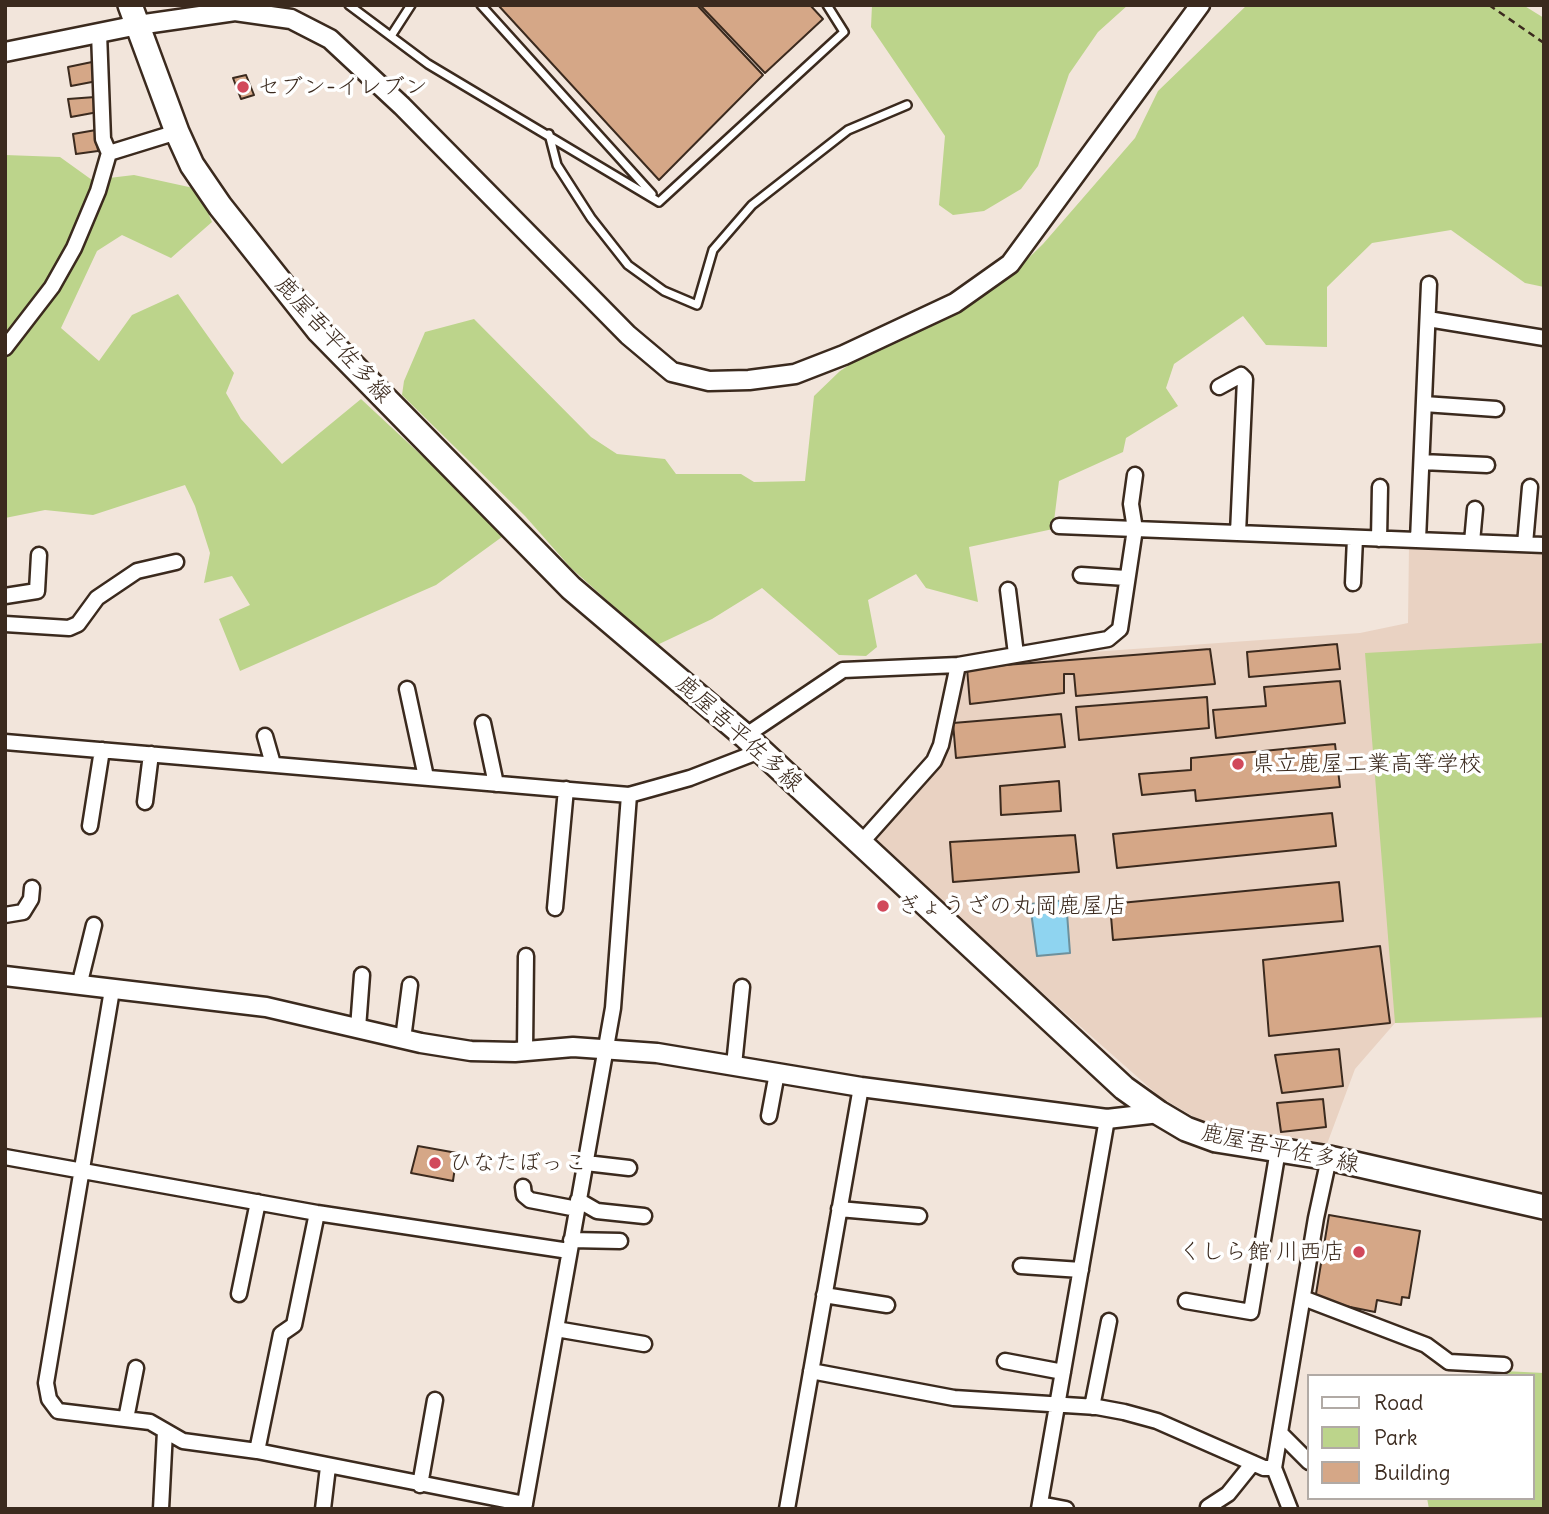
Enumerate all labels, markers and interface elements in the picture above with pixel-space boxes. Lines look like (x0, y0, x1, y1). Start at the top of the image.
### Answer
place label: セブン-イレブン (257, 73, 428, 101)
marker: セブン-イレブン (235, 79, 251, 95)
street label: 鹿屋吾平佐多線 (269, 271, 397, 409)
street label: 鹿屋吾平佐多線 (670, 670, 808, 798)
place label: 県立鹿屋工業高等学校 (1252, 750, 1482, 778)
marker: 県立鹿屋工業高等学校 (1230, 756, 1246, 772)
place label: ぎょうざの丸岡鹿屋店 (897, 892, 1127, 920)
marker: ぎょうざの丸岡鹿屋店 (875, 898, 891, 914)
street label: 鹿屋吾平佐多線 (1198, 1119, 1362, 1179)
place label: ひなたぼっこ (449, 1149, 587, 1177)
marker: ひなたぼっこ (427, 1155, 443, 1171)
place label: くしら館 川西店 (1179, 1238, 1345, 1266)
marker: くしら館 川西店 (1351, 1244, 1367, 1260)
legend (1308, 1374, 1535, 1500)
text: Road (1374, 1389, 1423, 1416)
text: Park (1374, 1424, 1417, 1451)
text: Building (1374, 1459, 1450, 1486)

